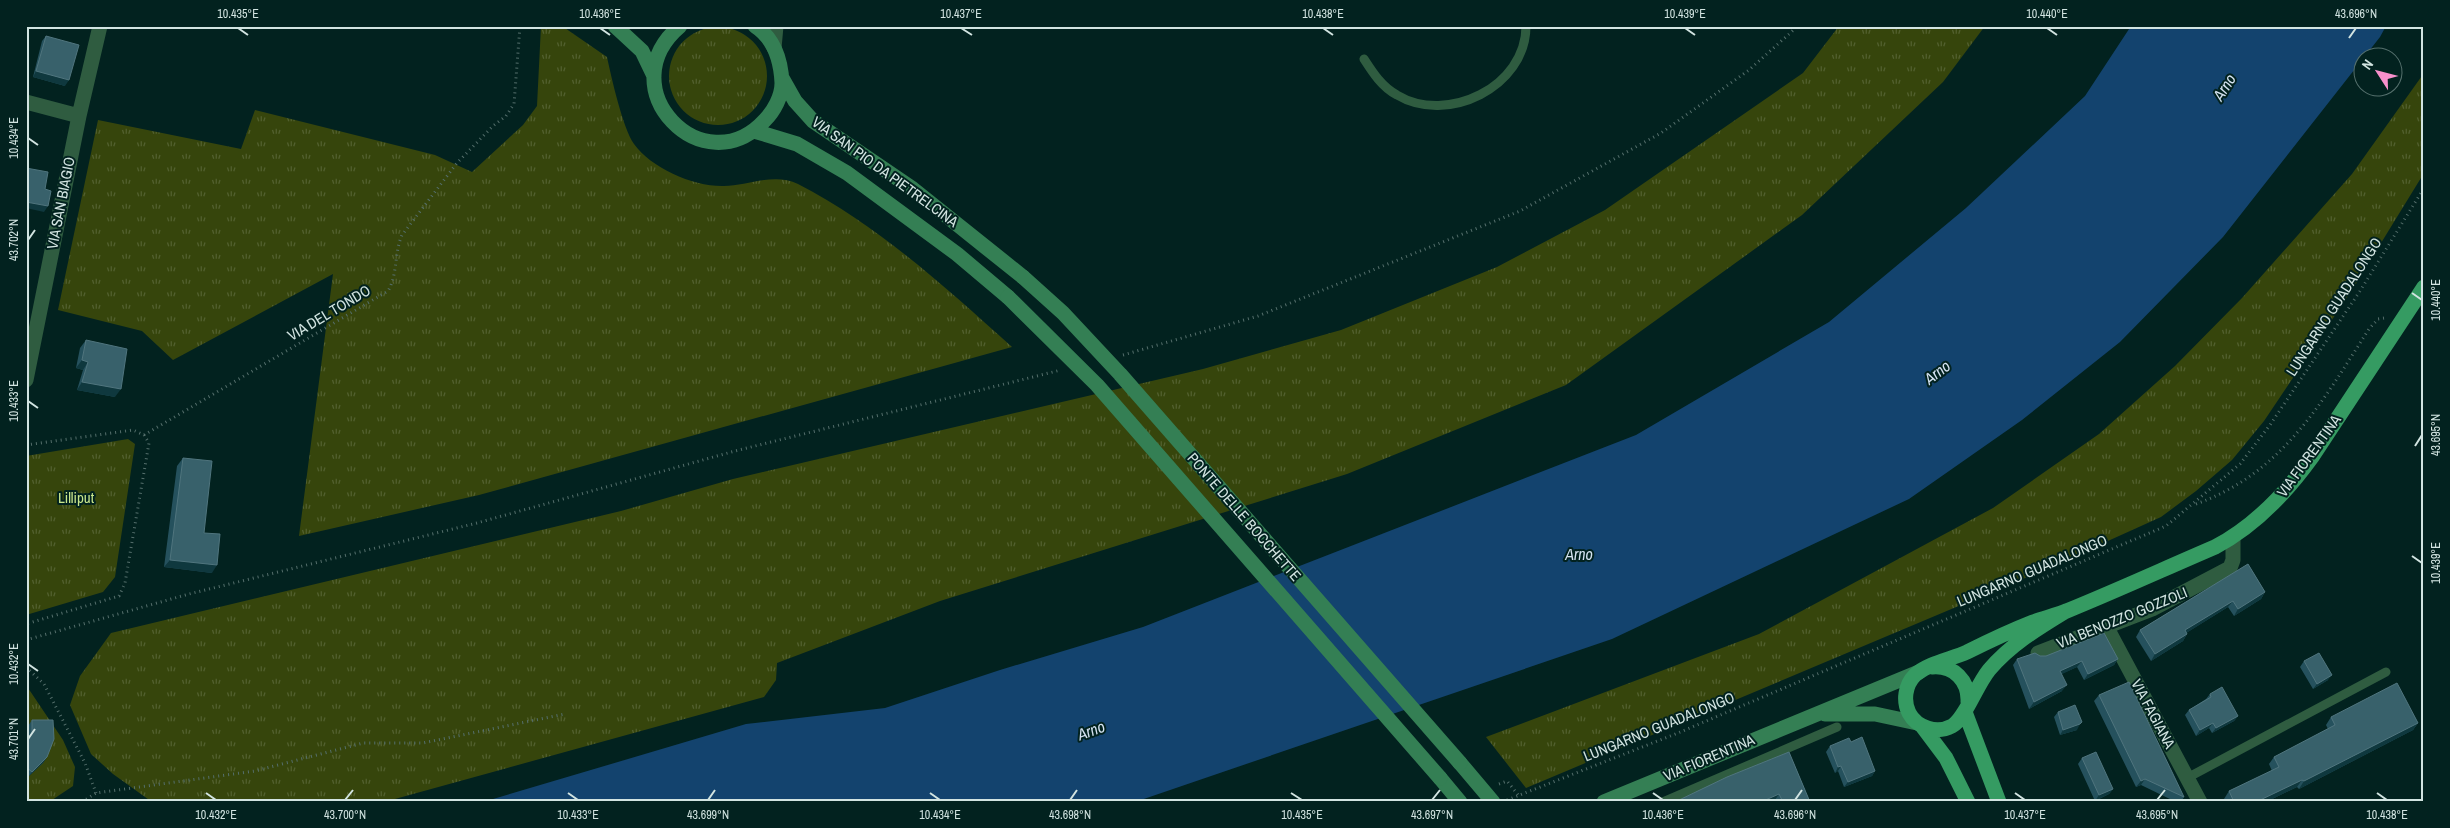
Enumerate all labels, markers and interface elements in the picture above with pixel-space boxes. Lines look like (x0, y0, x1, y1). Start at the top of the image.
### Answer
text: 10.435°E (217, 6, 259, 22)
text: 10.436°E (579, 6, 621, 22)
text: 10.437°E (940, 6, 982, 22)
text: 10.438°E (1302, 6, 1344, 22)
text: 10.439°E (1664, 6, 1706, 22)
text: 10.440°E (2026, 6, 2068, 22)
text: 43.696°N (2335, 6, 2377, 22)
north arrow (2352, 48, 2402, 98)
text: N (2358, 56, 2377, 73)
water label: Arno (2207, 69, 2241, 105)
street label: VIA SAN PIO DA PIETRELCINA (808, 111, 963, 232)
text: 10.434°E (6, 117, 22, 159)
street label: VIA SAN BIAGIO (41, 155, 80, 251)
text: 43.702°N (6, 219, 22, 261)
street label: LUNGARNO GUADALONGO (2281, 233, 2386, 380)
text: 10.440°E (2428, 279, 2444, 321)
street label: VIA DEL TONDO (283, 280, 374, 346)
water label: Arno (1919, 355, 1955, 390)
text: 10.433°E (6, 380, 22, 422)
street label: VIA FIORENTINA (2272, 410, 2346, 501)
text: 43.695°N (2428, 414, 2444, 456)
street label: PONTE DELLE BOCCHETTE (1183, 448, 1306, 585)
park label: Lilliput (58, 487, 95, 508)
street label: LUNGARNO GUADALONGO (1953, 529, 2110, 612)
text: 10.439°E (2428, 542, 2444, 584)
water label: Arno (1564, 543, 1593, 565)
street label: VIA BENOZZO GOZZOLI (2053, 582, 2190, 653)
text: 10.432°E (6, 643, 22, 685)
street label: VIA FAGIANA (2126, 675, 2181, 753)
street label: LUNGARNO GUADALONGO (1580, 687, 1738, 766)
water label: Arno (1073, 715, 1108, 745)
text: 43.701°N (6, 718, 22, 760)
street label: VIA FIORENTINA (1660, 729, 1758, 786)
text: 10.432°E (195, 807, 237, 823)
text: 43.700°N (324, 807, 366, 823)
text: 10.433°E (557, 807, 599, 823)
text: 43.699°N (687, 807, 729, 823)
text: 10.434°E (919, 807, 961, 823)
text: 43.698°N (1049, 807, 1091, 823)
text: 10.435°E (1281, 807, 1323, 823)
text: 43.697°N (1411, 807, 1453, 823)
text: 10.436°E (1642, 807, 1684, 823)
text: 43.696°N (1774, 807, 1816, 823)
text: 10.437°E (2004, 807, 2046, 823)
text: 43.695°N (2136, 807, 2178, 823)
text: 10.438°E (2366, 807, 2408, 823)

